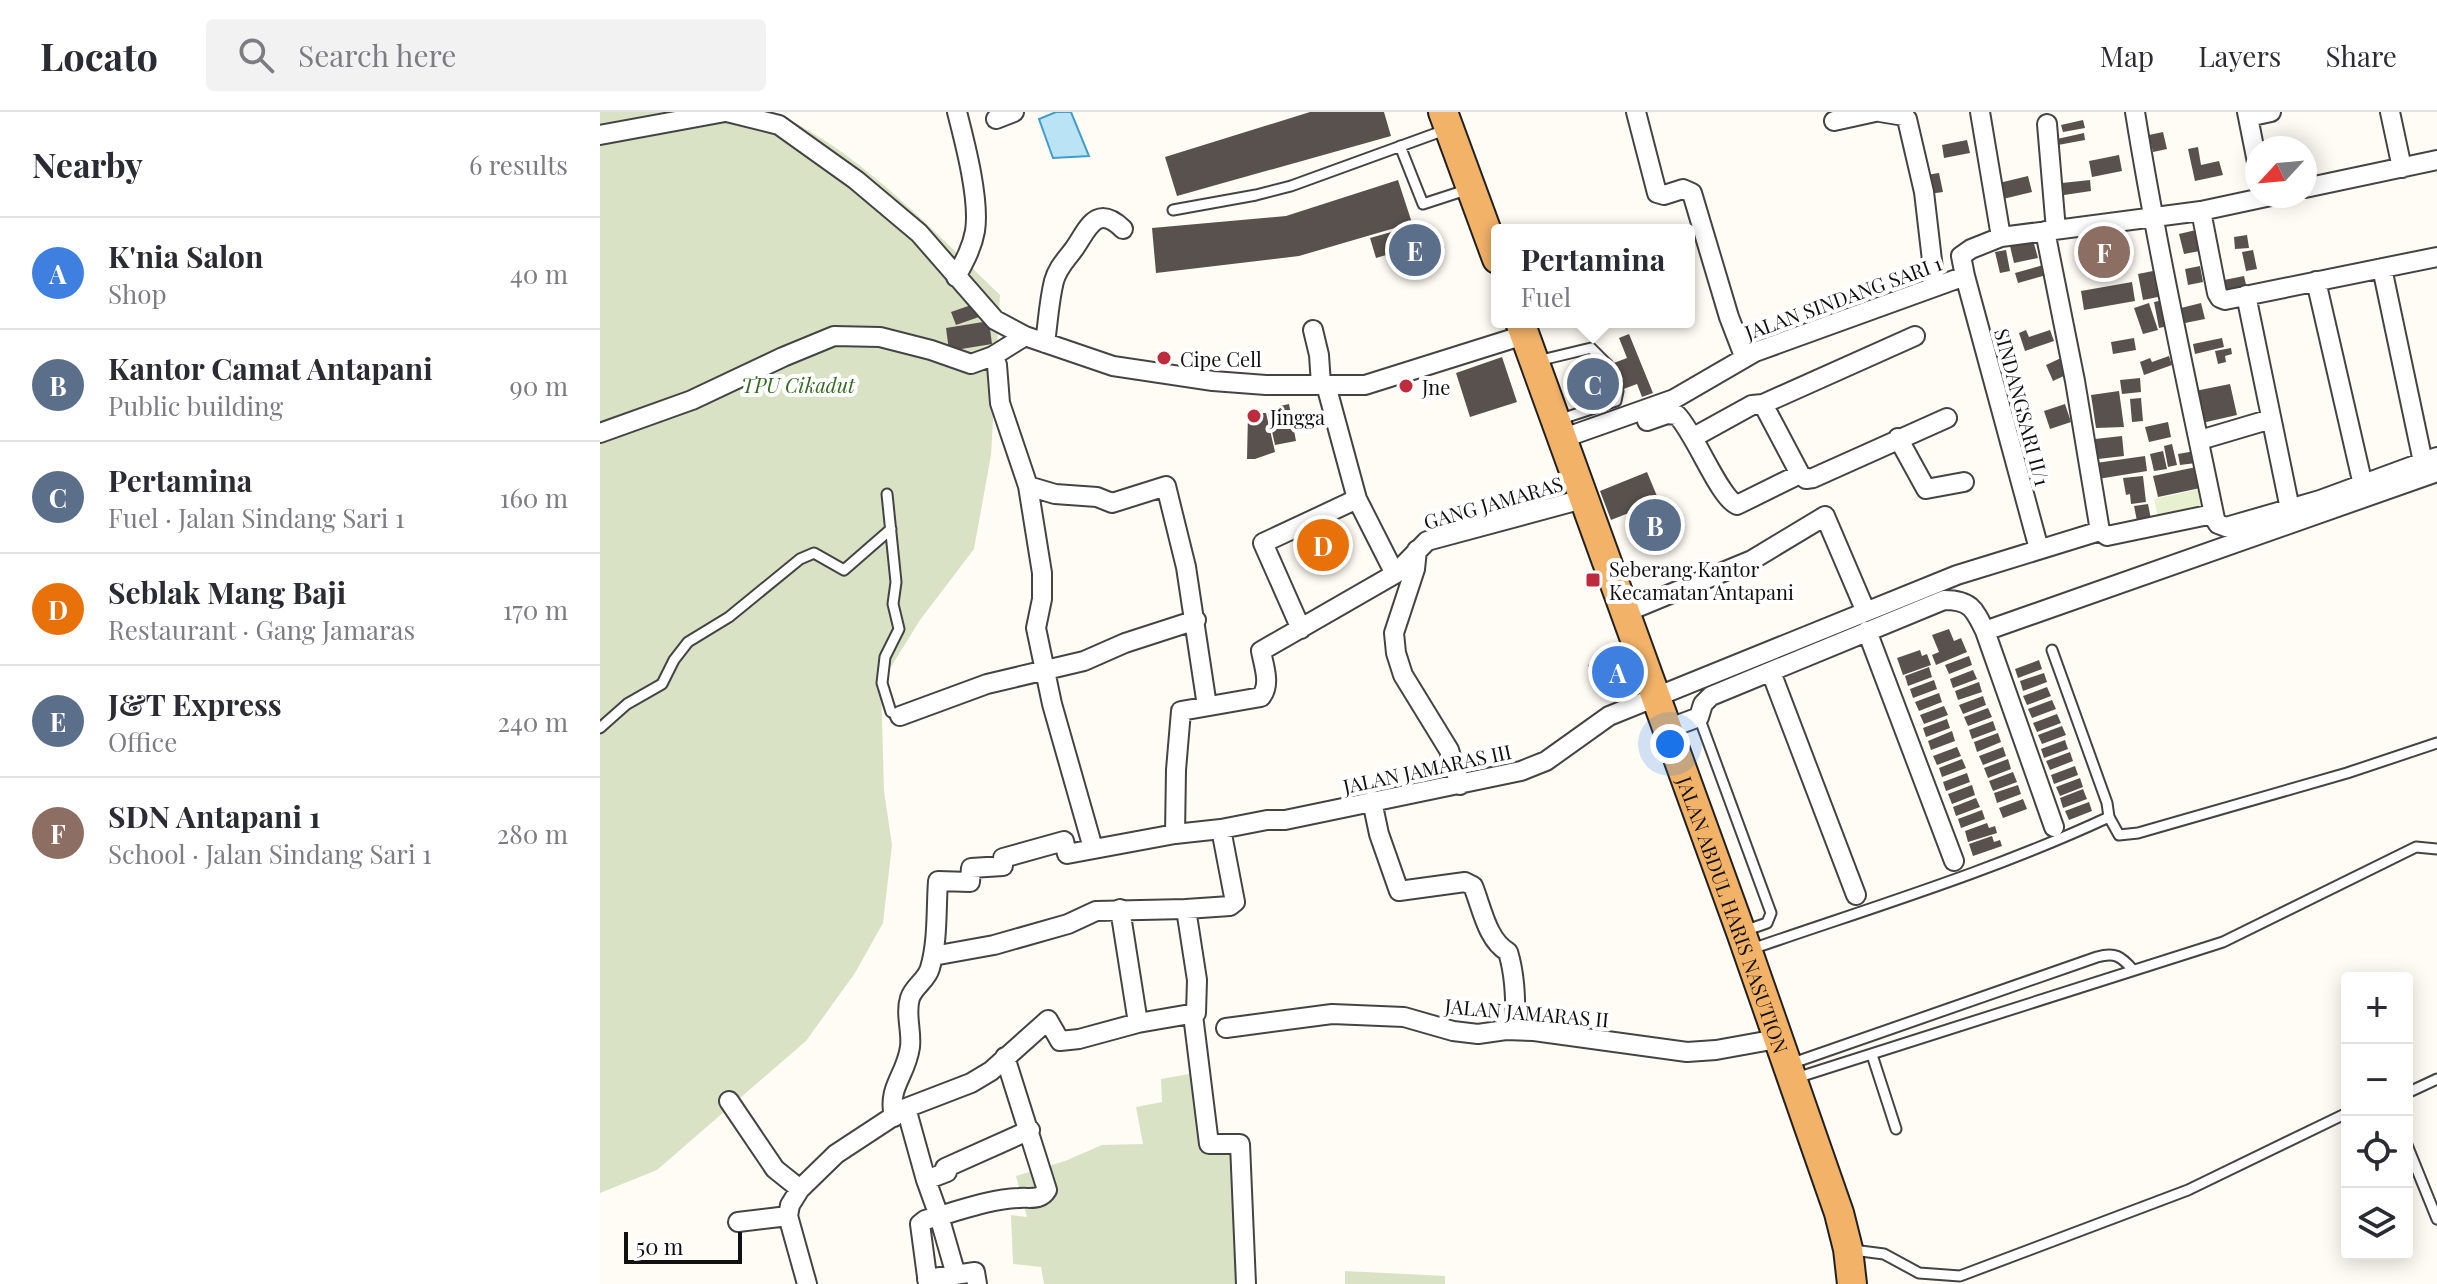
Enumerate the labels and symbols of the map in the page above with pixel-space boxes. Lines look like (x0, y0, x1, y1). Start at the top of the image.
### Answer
north arrow (2245, 136, 2317, 208)
pin: E (1389, 220, 1441, 280)
pin: F (2078, 222, 2130, 282)
street label: JALAN SINDANG SARI 1 (1740, 249, 1945, 346)
street label: SINDANGSARI II/1 (1989, 325, 2057, 489)
place label: Cipe Cell (1180, 345, 1262, 372)
marker: Cipe Cell (1155, 349, 1173, 367)
pin: C (1567, 354, 1619, 414)
park label: TPU Cikadut (741, 371, 856, 398)
place label: Jne (1421, 373, 1450, 400)
marker: Jne (1397, 377, 1415, 395)
place label: Jingga (1269, 403, 1325, 430)
marker: Jingga (1245, 407, 1263, 425)
street label: GANG JAMARAS (1420, 469, 1566, 535)
pin: B (1629, 495, 1681, 555)
pin: D (1297, 515, 1349, 575)
place label: Seberang Kantor Kecamatan Antapani (1609, 555, 1794, 605)
marker: Seberang Kantor Kecamatan Antapani (1584, 571, 1602, 589)
pin: A (1592, 642, 1644, 702)
your location (1650, 724, 1690, 764)
street label: JALAN JAMARAS III (1339, 737, 1514, 799)
street label: JALAN ABDUL HARIS NASUTION (1672, 772, 1796, 1057)
street label: JALAN JAMARAS II (1443, 991, 1610, 1033)
scale bar (624, 1228, 742, 1264)

